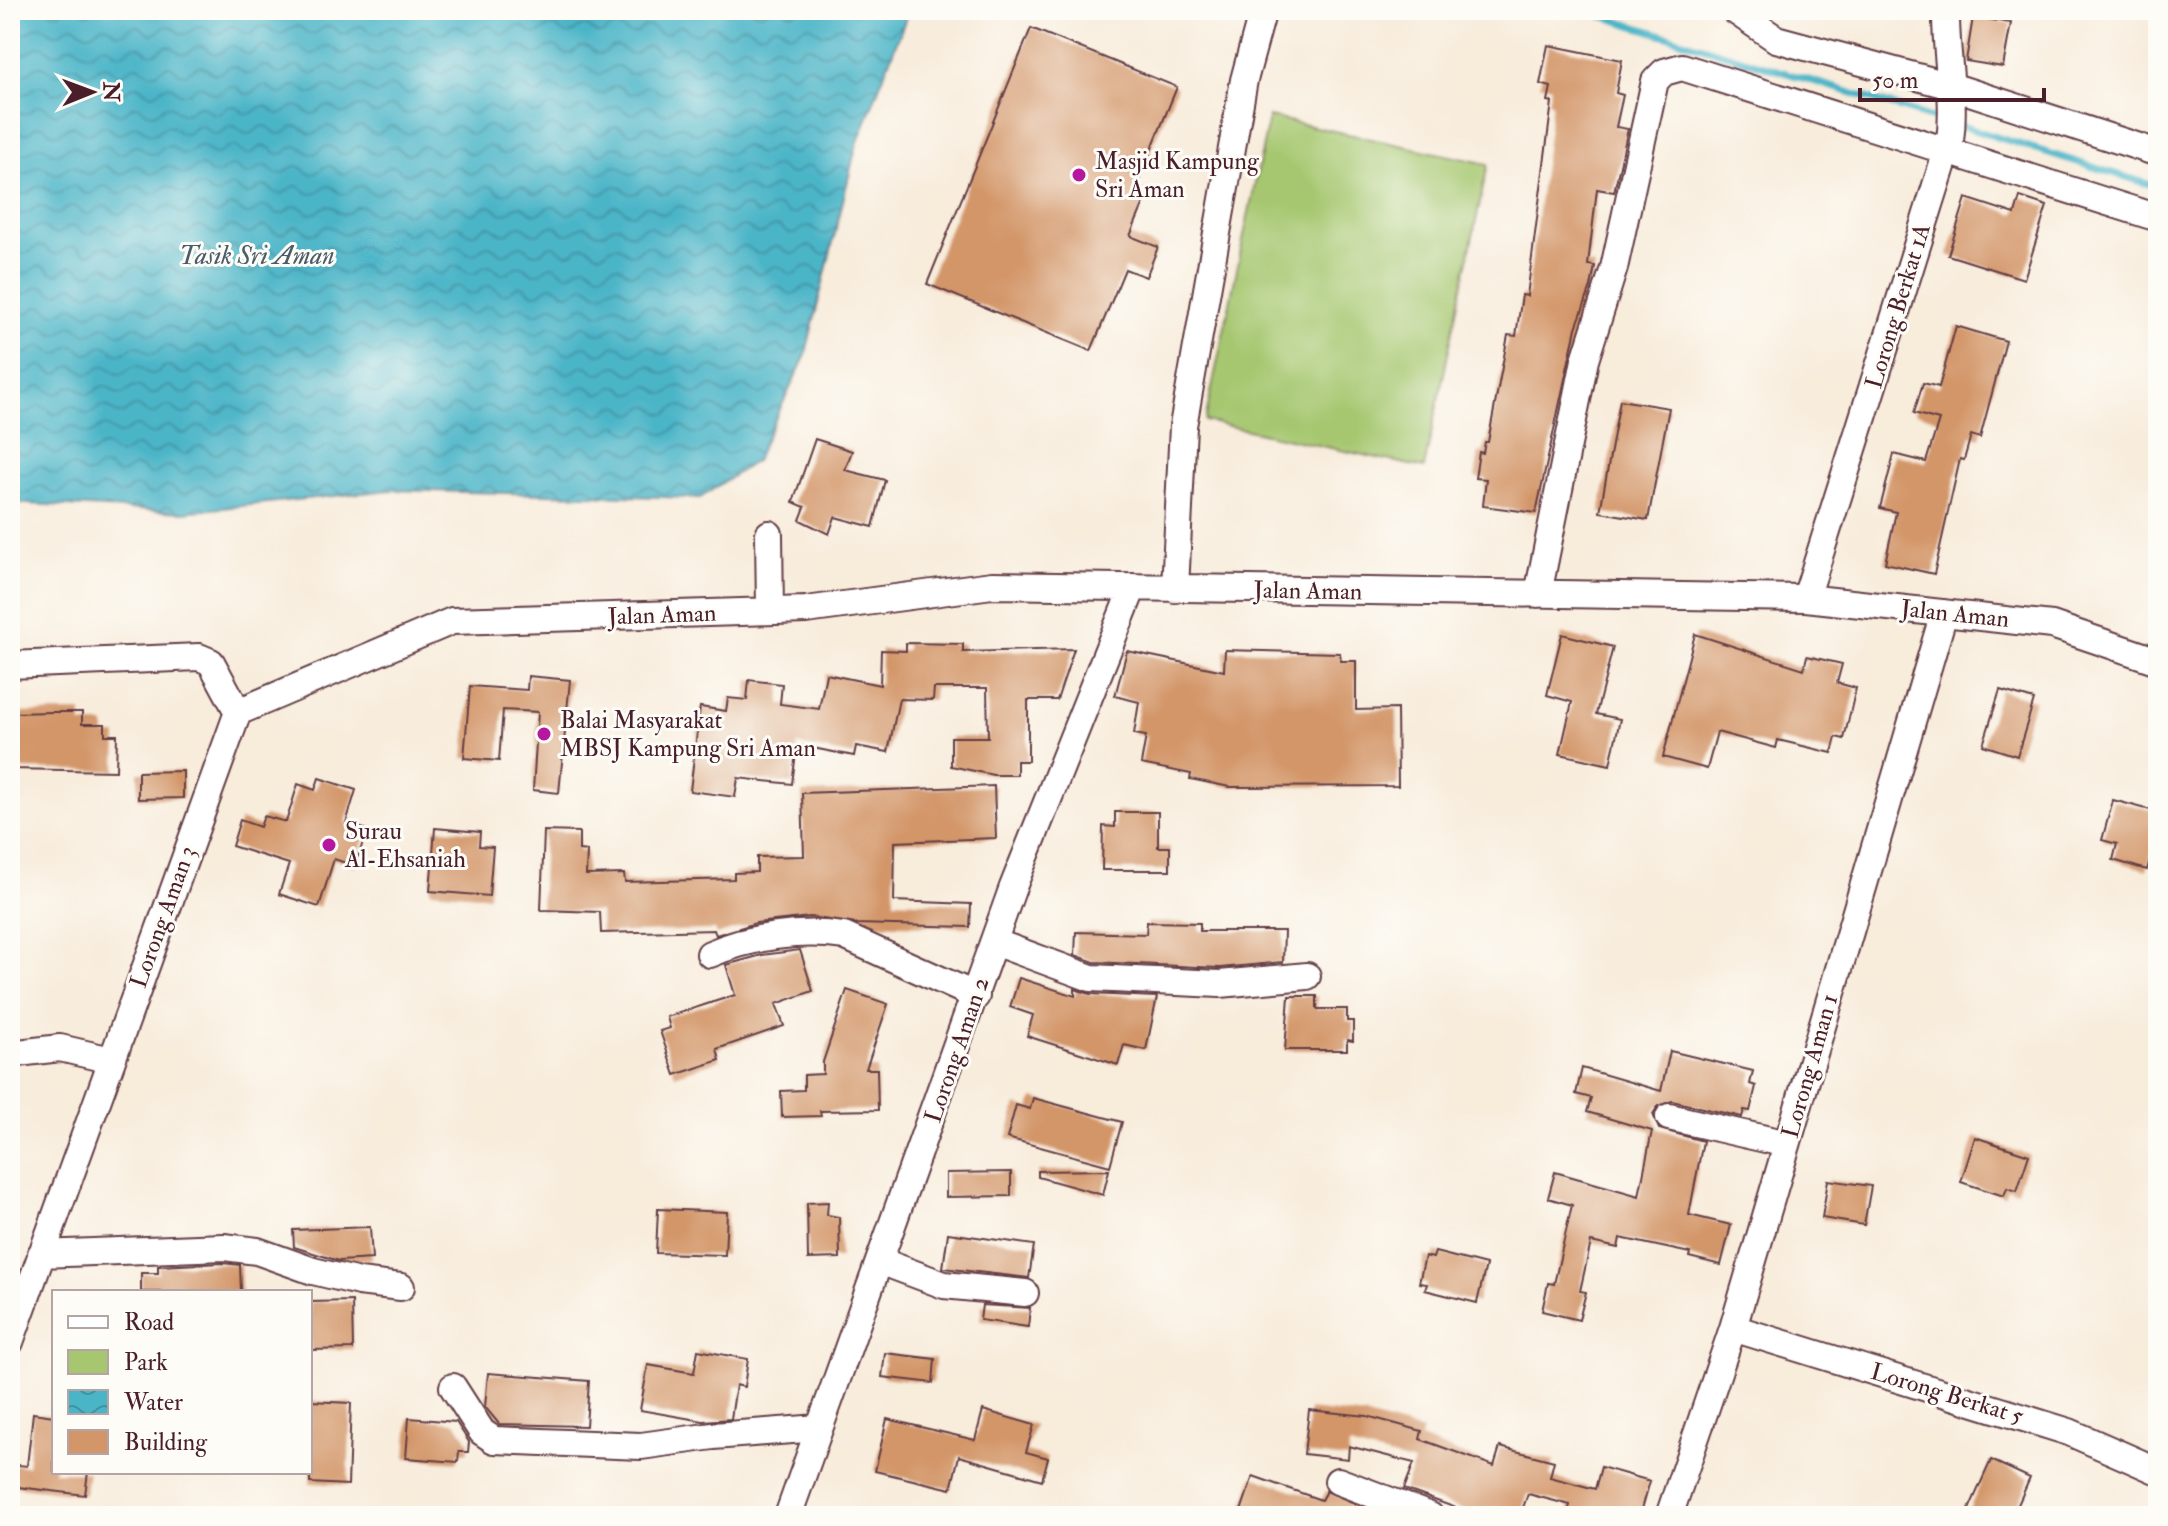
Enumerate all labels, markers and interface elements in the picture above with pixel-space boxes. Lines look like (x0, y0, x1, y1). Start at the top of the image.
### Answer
north arrow (52, 52, 132, 132)
scale bar (1860, 52, 2044, 102)
text: 50 m (1872, 65, 1919, 96)
text: N (97, 81, 125, 102)
place label: Masjid Kampung Sri Aman (1095, 146, 1260, 205)
marker: Masjid Kampung Sri Aman (1070, 166, 1088, 184)
street label: Lorong Berkat 1A (1858, 220, 1938, 392)
water label: Tasik Sri Aman (179, 240, 335, 272)
street label: Jalan Aman (1252, 575, 1363, 607)
street label: Jalan Aman (1898, 593, 2011, 635)
street label: Jalan Aman (606, 598, 717, 632)
place label: Balai Masyarakat MBSJ Kampung Sri Aman (560, 705, 816, 764)
marker: Balai Masyarakat MBSJ Kampung Sri Aman (535, 725, 553, 743)
place label: Surau Al-Ehsaniah (344, 816, 466, 875)
marker: Surau Al-Ehsaniah (320, 836, 338, 854)
street label: Lorong Aman 3 (123, 842, 203, 992)
street label: Lorong Aman 2 (918, 973, 996, 1127)
street label: Lorong Aman 1 (1775, 990, 1845, 1142)
legend (52, 1290, 312, 1474)
text: Road (124, 1307, 174, 1338)
text: Park (124, 1347, 168, 1378)
street label: Lorong Berkat 5 (1867, 1356, 2027, 1432)
text: Water (123, 1387, 183, 1418)
text: Building (124, 1427, 208, 1458)

